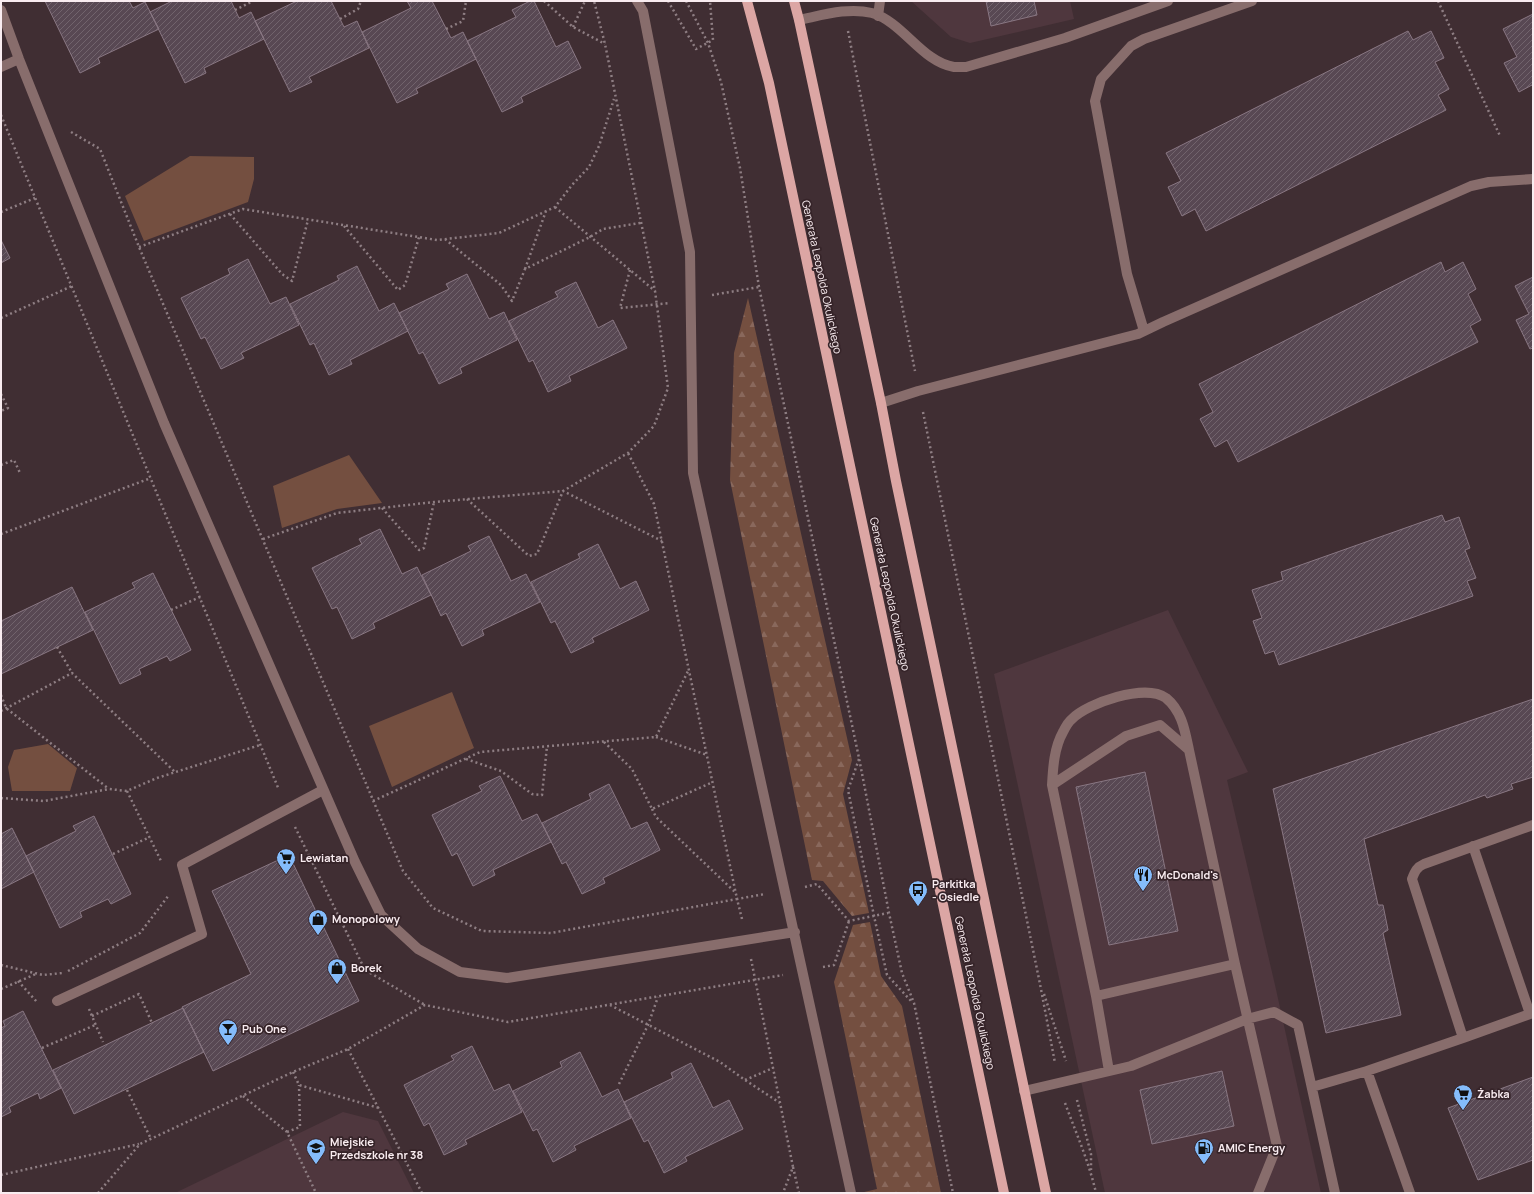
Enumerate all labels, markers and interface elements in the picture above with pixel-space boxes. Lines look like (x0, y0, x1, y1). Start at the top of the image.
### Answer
street label: Generała Leopolda Okulickiego (799, 199, 846, 356)
street label: Generała Leopolda Okulickiego (867, 516, 914, 673)
supermarket icon: Lewiatan (275, 847, 297, 875)
place label: Lewiatan (300, 850, 349, 865)
restaurant icon: McDonald's (1132, 864, 1154, 892)
place label: McDonald's (1157, 867, 1218, 882)
place label: Parkitka - Osiedle (932, 876, 980, 904)
bus stop icon: Parkitka - Osiedle (907, 879, 929, 907)
shop icon: Monopolowy (307, 908, 329, 936)
place label: Monopolowy (332, 911, 401, 926)
street label: Generała Leopolda Okulickiego (952, 915, 999, 1072)
shop icon: Borek (326, 957, 348, 985)
place label: Borek (351, 960, 383, 975)
bar icon: Pub One (217, 1018, 239, 1046)
place label: Pub One (242, 1021, 287, 1036)
supermarket icon: Żabka (1452, 1083, 1474, 1111)
place label: Żabka (1477, 1086, 1510, 1101)
place label: Miejskie Przedszkole nr 38 (330, 1134, 423, 1162)
school or university icon: Miejskie Przedszkole nr 38 (305, 1137, 327, 1165)
fuel station icon: AMIC Energy (1193, 1137, 1215, 1165)
place label: AMIC Energy (1218, 1140, 1286, 1155)

